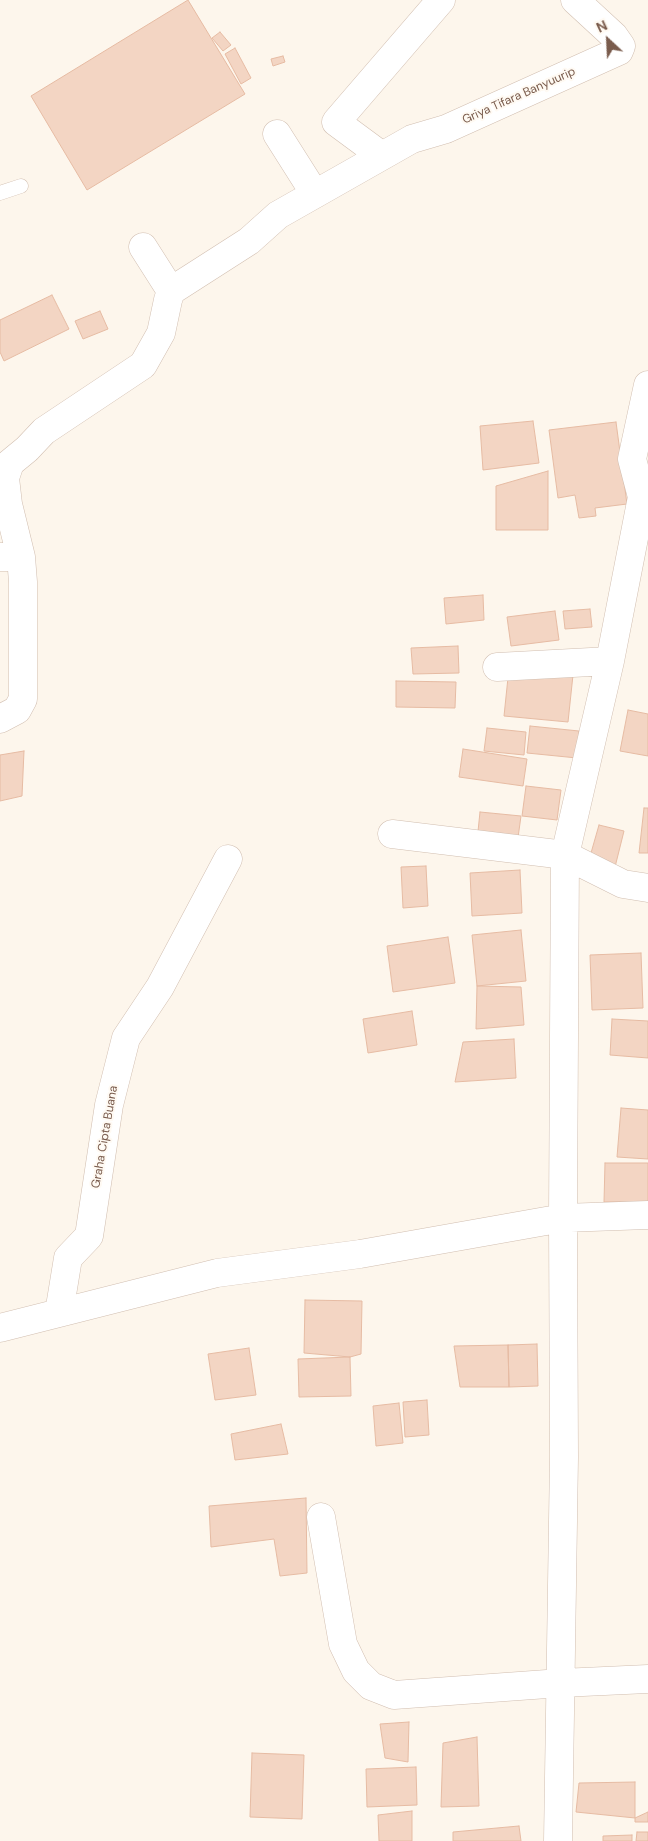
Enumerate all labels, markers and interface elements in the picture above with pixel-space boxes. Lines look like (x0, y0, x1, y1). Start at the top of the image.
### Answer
north arrow (583, 15, 633, 65)
text: N (593, 16, 610, 37)
street label: Griya Tifara Banyuurip (460, 65, 578, 127)
street label: Graha Cipta Buana (89, 1085, 121, 1189)

